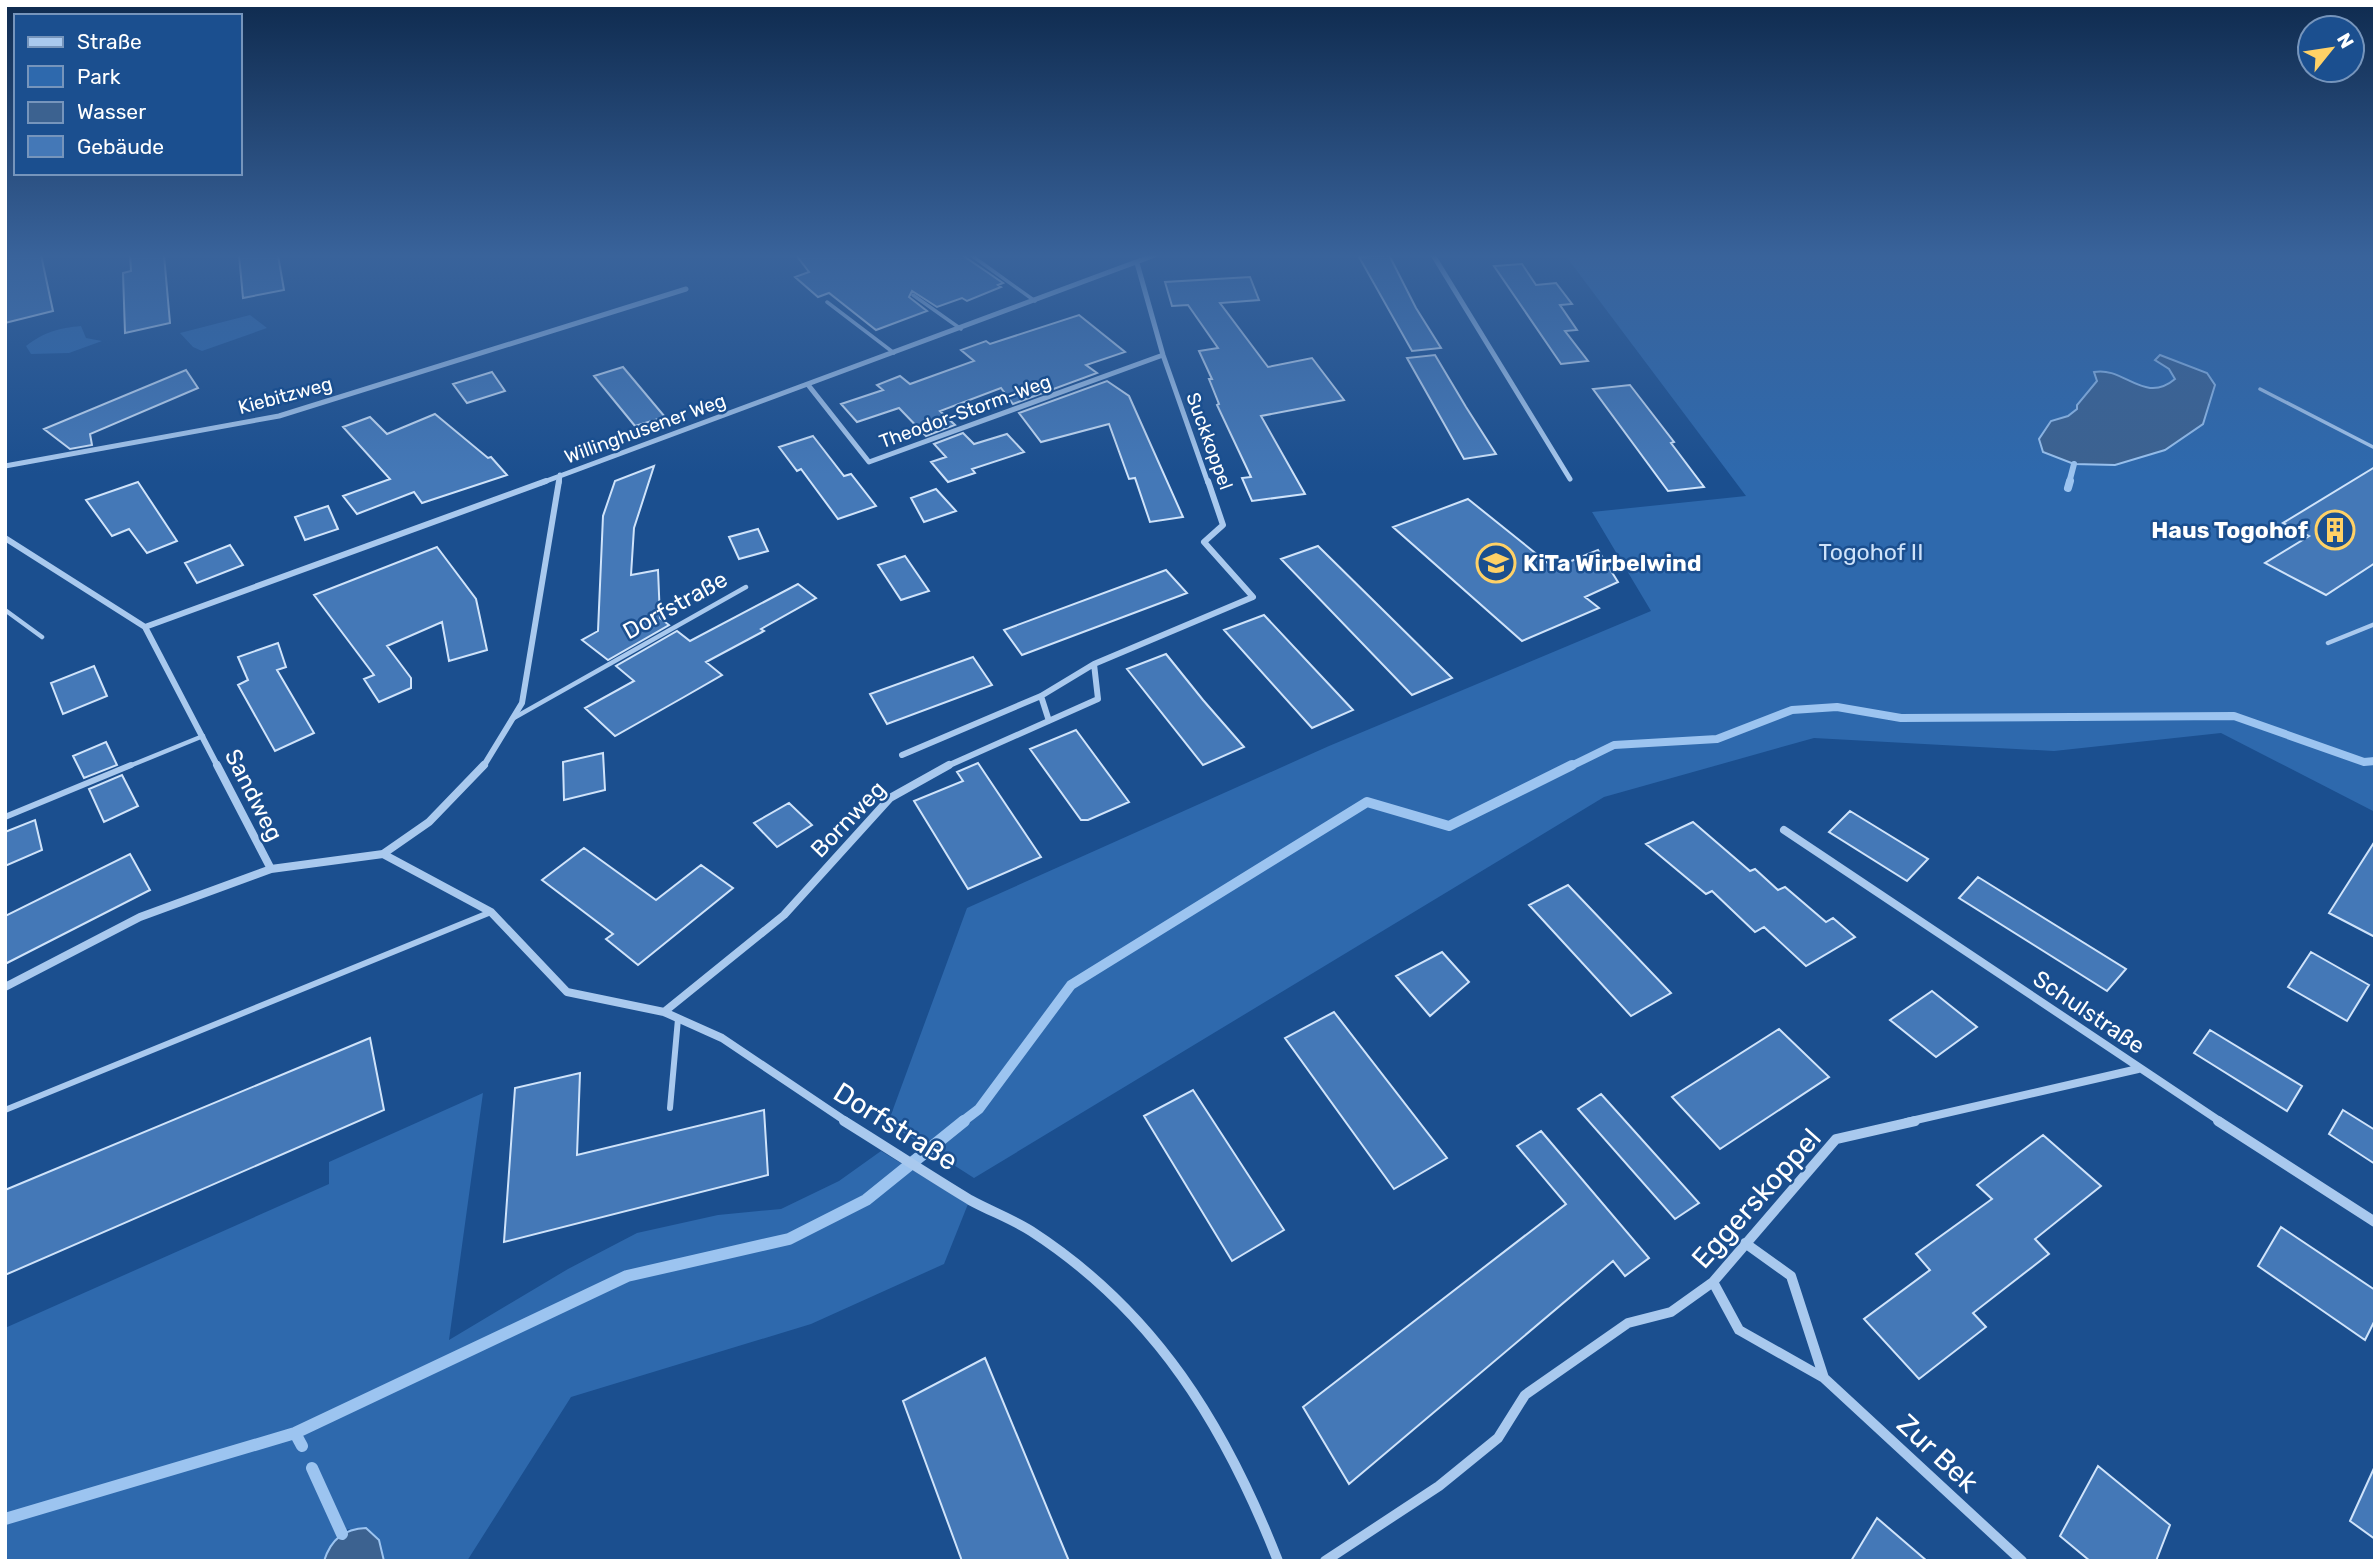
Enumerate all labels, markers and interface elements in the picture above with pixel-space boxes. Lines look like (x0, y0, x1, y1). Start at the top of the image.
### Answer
legend (14, 14, 242, 175)
north arrow (2296, 14, 2366, 84)
text: Straße (77, 29, 142, 54)
text: N (2332, 29, 2359, 52)
text: Park (77, 64, 121, 89)
text: Wasser (77, 99, 146, 124)
text: Gebäude (77, 134, 164, 159)
street label: Theodor-Storm-Weg (876, 370, 1054, 453)
street label: Kiebitzweg (235, 372, 335, 419)
street label: Willinghusener Weg (561, 389, 729, 468)
street label: Suckkoppel (1181, 389, 1238, 493)
building icon: Haus Togohof (2314, 509, 2356, 551)
place label: Haus Togohof (2151, 516, 2309, 544)
park label: Togohof II (1819, 538, 1923, 566)
school or university icon: KiTa Wirbelwind (1475, 542, 1517, 584)
place label: KiTa Wirbelwind (1523, 549, 1701, 577)
street label: Dorfstraße (618, 565, 732, 645)
street label: Sandweg (219, 744, 289, 846)
street label: Bornweg (805, 775, 891, 863)
street label: Schulstraße (2028, 964, 2150, 1060)
street label: Dorfstraße (828, 1075, 964, 1178)
street label: Eggerskoppel (1685, 1122, 1828, 1275)
street label: Zur Bek (1890, 1408, 1985, 1500)

